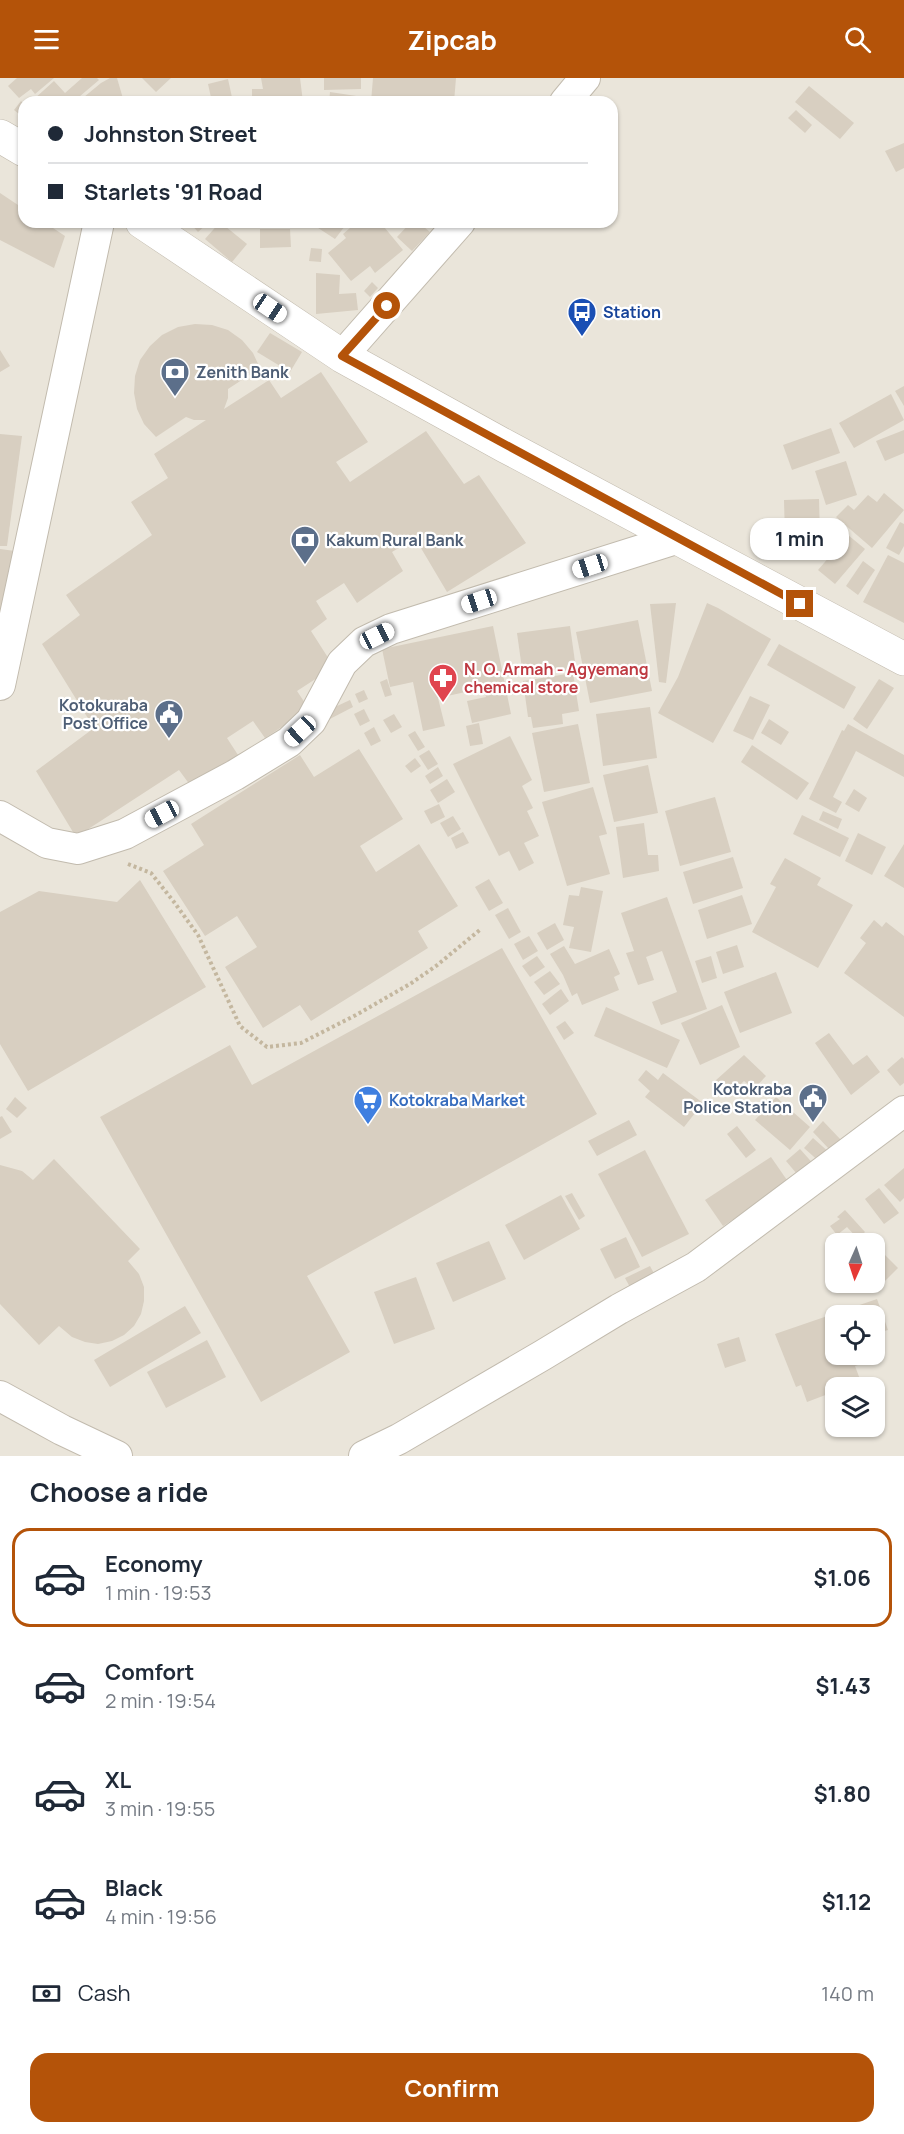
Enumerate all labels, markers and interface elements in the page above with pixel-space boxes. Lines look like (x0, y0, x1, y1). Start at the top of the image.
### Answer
text: Zipcab (407, 21, 497, 58)
icon: menu (30, 23, 63, 56)
icon: search (841, 23, 874, 56)
text: Johnston Street (84, 119, 257, 149)
text: Starlets '91 Road (84, 177, 263, 207)
car (250, 290, 290, 326)
route start (373, 292, 400, 319)
bus stop icon: Station (566, 296, 598, 338)
place label: Station (603, 301, 661, 323)
bank icon: Zenith Bank (159, 356, 191, 398)
place label: Zenith Bank (196, 361, 289, 383)
callout: 1 min (750, 517, 850, 559)
bank icon: Kakum Rural Bank (289, 524, 321, 566)
text: 1 min (775, 525, 824, 552)
place label: Kakum Rural Bank (326, 529, 464, 551)
car (570, 552, 610, 580)
car (459, 587, 499, 615)
route end (786, 590, 813, 617)
car (357, 620, 397, 652)
place label: N. O. Armah - Agyemang chemical store (464, 658, 649, 698)
pharmacy icon: N. O. Armah - Agyemang chemical store (427, 662, 459, 704)
place label: Kotokuraba Post Office (59, 694, 148, 734)
public building icon: Kotokuraba Post Office (153, 698, 185, 740)
car (281, 712, 319, 750)
car (142, 798, 182, 830)
place label: Kotokraba Police Station (683, 1078, 792, 1118)
public building icon: Kotokraba Police Station (797, 1082, 829, 1124)
supermarket icon: Kotokraba Market (352, 1084, 384, 1126)
place label: Kotokraba Market (389, 1089, 526, 1111)
north arrow (825, 1233, 885, 1293)
map controls (825, 1233, 885, 1437)
button: locate (825, 1305, 885, 1365)
button: layers (825, 1377, 885, 1437)
text: Choose a ride (30, 1473, 208, 1510)
text: Economy (105, 1549, 203, 1579)
icon: car (33, 1551, 87, 1605)
text: $1.06 (814, 1563, 871, 1593)
text: 1 min · 19:53 (105, 1579, 212, 1606)
text: Comfort (105, 1657, 194, 1687)
icon: car (33, 1659, 87, 1713)
text: $1.43 (816, 1671, 871, 1701)
text: 2 min · 19:54 (105, 1687, 216, 1714)
text: XL (105, 1765, 131, 1795)
icon: car (33, 1767, 87, 1821)
text: $1.80 (814, 1779, 871, 1809)
text: 3 min · 19:55 (105, 1795, 215, 1822)
text: Black (105, 1873, 162, 1903)
icon: car (33, 1875, 87, 1929)
text: $1.12 (822, 1887, 871, 1917)
text: 4 min · 19:56 (105, 1903, 217, 1930)
icon: cash (30, 1977, 63, 2010)
text: Cash (78, 1978, 131, 2008)
text: 140 m (821, 1980, 874, 2007)
button: Confirm (30, 2053, 874, 2122)

